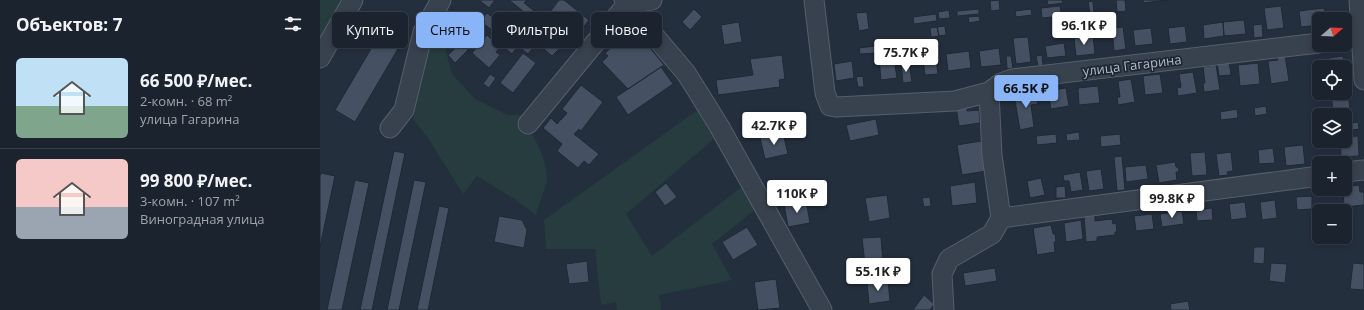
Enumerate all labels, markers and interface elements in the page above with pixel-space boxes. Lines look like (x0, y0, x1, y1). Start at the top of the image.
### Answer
chip: Купить (332, 12, 408, 48)
chip: Снять (416, 12, 484, 48)
chip: Фильтры (492, 12, 583, 48)
chip: Новое (591, 12, 662, 48)
pin: 96.1K ₽ (1047, 12, 1121, 46)
north arrow (1312, 12, 1352, 52)
map controls (1312, 12, 1352, 244)
text: Объектов: 7 (16, 13, 122, 36)
icon: filters (282, 13, 304, 35)
text: 96.1K ₽ (1061, 16, 1107, 34)
pin: 75.7K ₽ (869, 39, 943, 73)
text: 75.7K ₽ (883, 43, 929, 61)
street label: улица Гагарина (1082, 50, 1182, 80)
button: locate (1312, 60, 1352, 100)
text: 66 500 ₽/мес. (140, 69, 252, 92)
icon: home (48, 74, 96, 122)
pin: 66.5K ₽ (989, 75, 1063, 109)
text: 66.5K ₽ (1003, 79, 1049, 97)
text: 2-комн. · 68 m² (140, 92, 232, 110)
button: layers (1312, 108, 1352, 148)
text: улица Гагарина (140, 110, 239, 128)
pin: 42.7K ₽ (737, 112, 811, 146)
text: 42.7K ₽ (751, 116, 797, 134)
button: + (1312, 156, 1352, 196)
text: 99 800 ₽/мес. (140, 169, 252, 192)
icon: home (48, 175, 96, 223)
pin: 110K ₽ (764, 180, 830, 214)
text: 110K ₽ (776, 184, 818, 202)
pin: 99.8K ₽ (1135, 185, 1209, 219)
text: 99.8K ₽ (1149, 189, 1195, 207)
text: 3-комн. · 107 m² (140, 192, 240, 210)
button: − (1312, 204, 1352, 244)
text: Виноградная улица (140, 210, 265, 228)
pin: 55.1K ₽ (841, 258, 915, 292)
text: 55.1K ₽ (855, 262, 901, 280)

